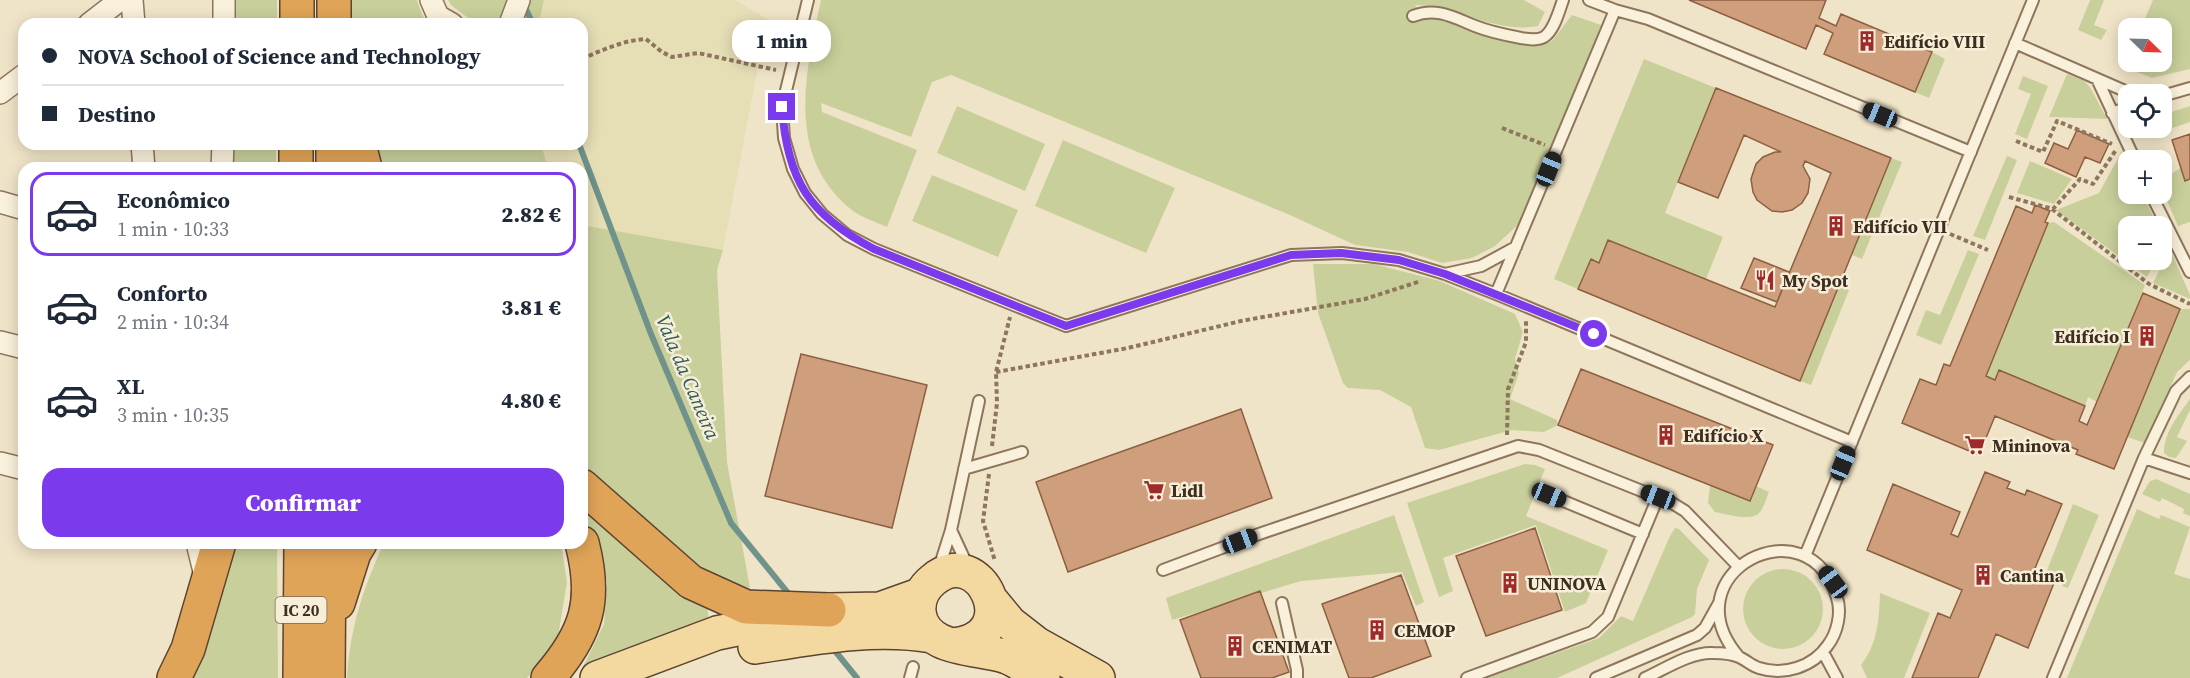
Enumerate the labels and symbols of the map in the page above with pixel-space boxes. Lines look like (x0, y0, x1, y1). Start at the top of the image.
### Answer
north arrow (2118, 18, 2172, 72)
callout: 1 min (732, 20, 832, 62)
building icon: Edifício VIII (1855, 29, 1879, 53)
place label: Edifício VIII (1884, 29, 1985, 54)
route end (768, 93, 795, 120)
car (1860, 100, 1900, 130)
car (1534, 149, 1564, 189)
building icon: Edifício VII (1824, 214, 1848, 238)
place label: Edifício VII (1853, 214, 1947, 239)
restaurant icon: My Spot (1753, 268, 1777, 292)
place label: My Spot (1782, 268, 1849, 293)
water label: Vala da Caneira (649, 310, 727, 444)
route start (1580, 320, 1607, 347)
place label: Edifício I (2054, 324, 2130, 349)
building icon: Edifício I (2135, 324, 2159, 348)
building icon: Edifício X (1654, 423, 1678, 447)
place label: Edifício X (1683, 423, 1764, 448)
supermarket icon: Mininova (1963, 433, 1987, 457)
place label: Mininova (1992, 433, 2071, 458)
car (1828, 443, 1858, 483)
supermarket icon: Lidl (1142, 478, 1166, 502)
place label: Lidl (1171, 478, 1204, 503)
car (1529, 480, 1569, 510)
car (1638, 482, 1678, 512)
car (1220, 526, 1260, 556)
car (1815, 562, 1851, 602)
building icon: Cantina (1971, 563, 1995, 587)
place label: Cantina (2000, 563, 2065, 588)
building icon: UNINOVA (1498, 571, 1522, 595)
place label: UNINOVA (1527, 571, 1607, 596)
road number: IC 20 (276, 597, 326, 623)
building icon: CEMOP (1365, 618, 1389, 642)
place label: CEMOP (1394, 618, 1455, 643)
building icon: CENIMAT (1223, 634, 1247, 658)
place label: CENIMAT (1252, 634, 1333, 659)

